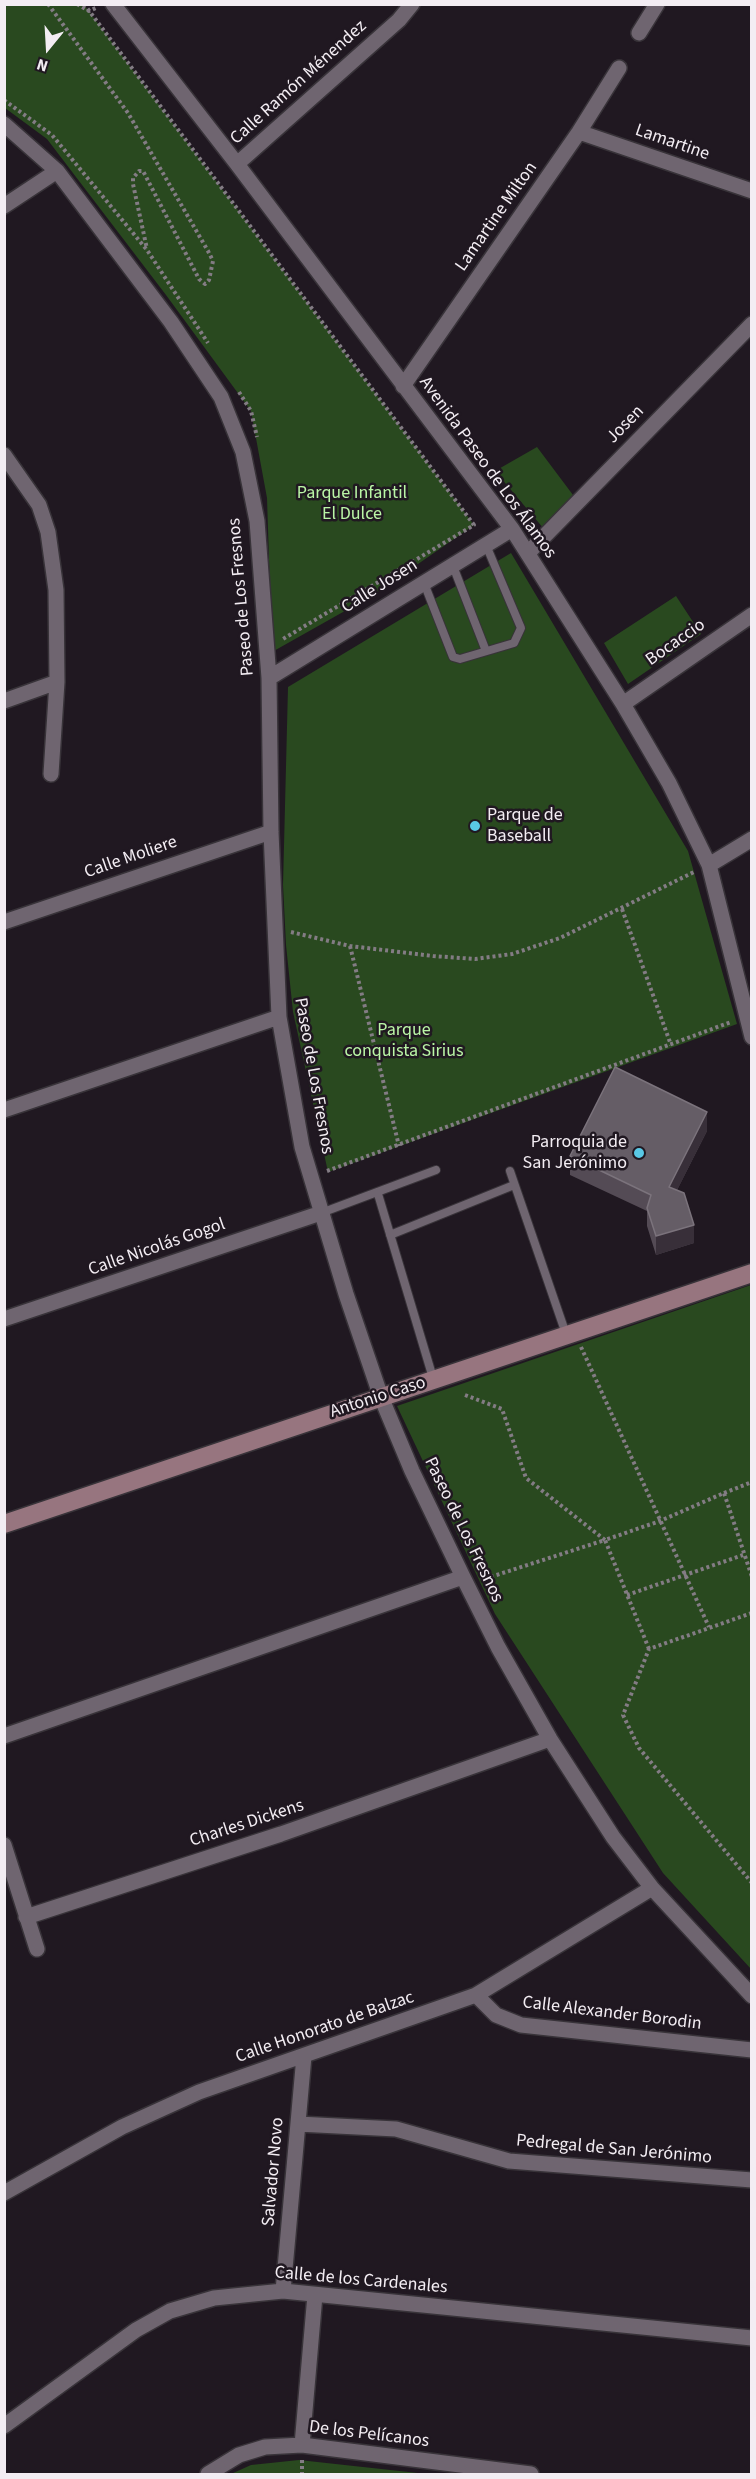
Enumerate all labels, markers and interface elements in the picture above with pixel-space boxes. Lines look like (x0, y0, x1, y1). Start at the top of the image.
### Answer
street label: Calle Ramón Ménendez (227, 16, 371, 150)
north arrow (18, 18, 78, 78)
text: N (34, 53, 51, 77)
street label: Lamartine (632, 120, 712, 166)
street label: Lamartine Milton (451, 158, 543, 276)
street label: Avenida Paseo de Los Álamos (414, 373, 560, 563)
street label: Josen (603, 401, 649, 449)
park label: Parque Infantil El Dulce (297, 483, 407, 526)
street label: Paseo de Los Fresnos (224, 517, 260, 677)
street label: Calle Josen (338, 555, 422, 619)
street label: Bocaccio (642, 615, 710, 671)
place label: Parque de Baseball (487, 805, 563, 848)
marker: Parque de Baseball (468, 819, 482, 833)
street label: Calle Moliere (82, 832, 180, 884)
street label: Paseo de Los Fresnos (289, 996, 337, 1156)
park label: Parque conquista Sirius (344, 1020, 464, 1062)
place label: Parroquia de San Jerónimo (523, 1132, 627, 1174)
marker: Parroquia de San Jerónimo (632, 1146, 646, 1160)
street label: Calle Nicolás Gogol (86, 1214, 228, 1282)
street label: Antonio Caso (327, 1372, 429, 1424)
street label: Paseo de Los Fresnos (419, 1454, 507, 1606)
street label: Charles Dickens (187, 1795, 307, 1853)
street label: Calle Honorato de Balzac (233, 1987, 417, 2069)
street label: Calle Alexander Borodin (521, 1992, 703, 2036)
street label: Salvador Novo (258, 2117, 290, 2227)
street label: Pedregal de San Jerónimo (515, 2131, 713, 2169)
street label: Calle de los Cardenales (274, 2263, 448, 2299)
street label: De los Pelícanos (308, 2417, 430, 2453)

